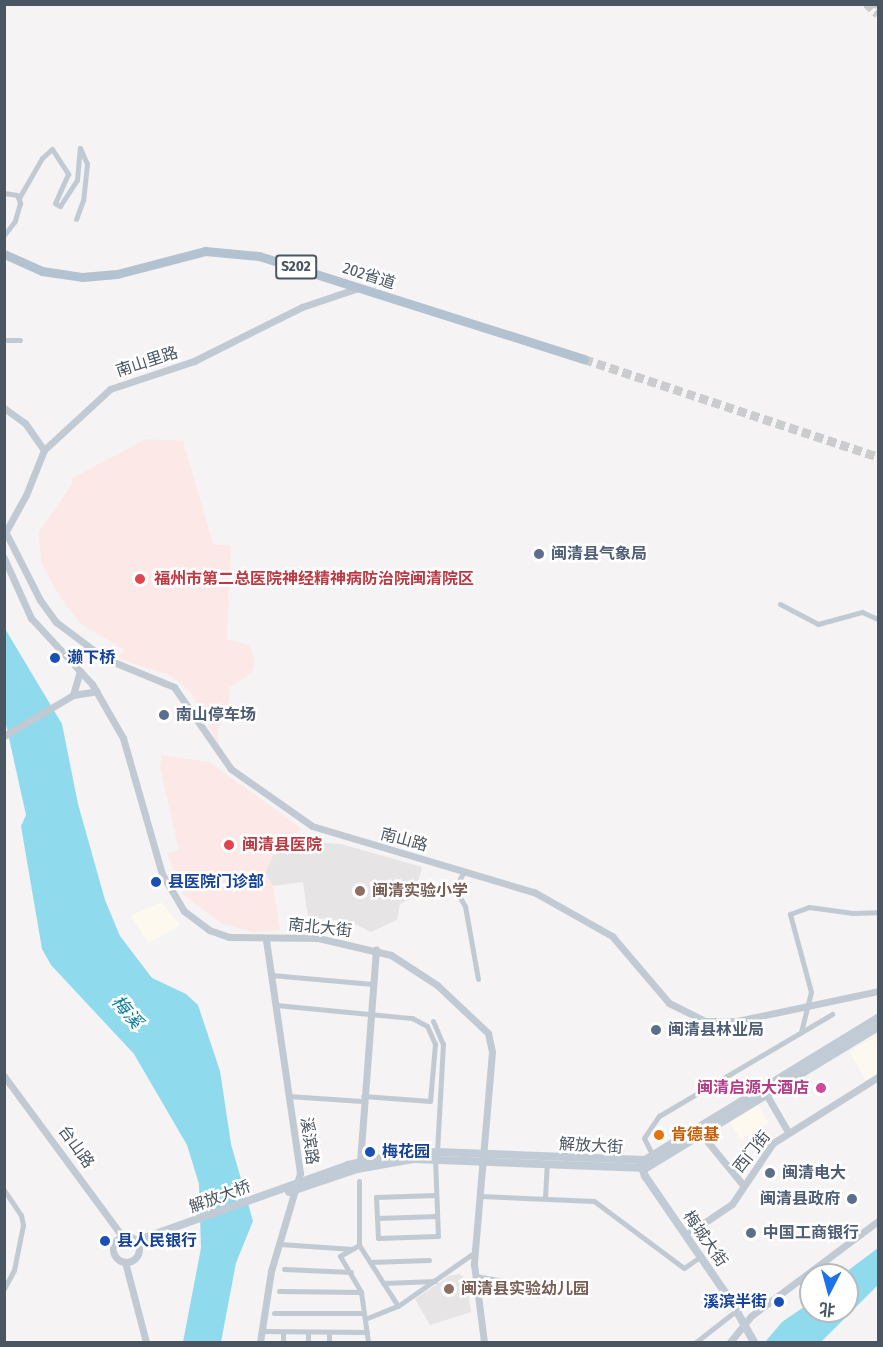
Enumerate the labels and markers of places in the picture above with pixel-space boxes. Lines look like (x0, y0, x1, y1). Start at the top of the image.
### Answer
place label: 闽清县气象局 (551, 544, 647, 564)
marker: 闽清县气象局 (532, 547, 546, 561)
place label: 福州市第二总医院神经精神病防治院闽清院区 (154, 569, 474, 589)
marker: 福州市第二总医院神经精神病防治院闽清院区 (131, 570, 149, 588)
place label: 濑下桥 (67, 648, 115, 668)
marker: 濑下桥 (48, 651, 62, 665)
place label: 南山停车场 (176, 705, 256, 725)
marker: 南山停车场 (157, 708, 171, 722)
place label: 闽清县医院 (242, 835, 322, 855)
marker: 闽清县医院 (220, 836, 238, 854)
place label: 县医院门诊部 (168, 872, 264, 892)
marker: 县医院门诊部 (149, 875, 163, 889)
place label: 闽清实验小学 (372, 881, 468, 901)
marker: 闽清实验小学 (353, 884, 367, 898)
place label: 闽清县林业局 (668, 1020, 764, 1040)
marker: 闽清县林业局 (649, 1023, 663, 1037)
place label: 闽清启源大酒店 (697, 1078, 809, 1098)
marker: 闽清启源大酒店 (814, 1081, 828, 1095)
place label: 肯德基 (671, 1125, 719, 1145)
marker: 肯德基 (652, 1128, 666, 1142)
place label: 梅花园 (382, 1142, 430, 1162)
marker: 梅花园 (363, 1145, 377, 1159)
place label: 闽清电大 (782, 1163, 846, 1183)
marker: 闽清电大 (763, 1166, 777, 1180)
place label: 闽清县政府 (760, 1189, 840, 1209)
marker: 闽清县政府 (845, 1192, 859, 1206)
place label: 中国工商银行 (763, 1223, 859, 1243)
marker: 中国工商银行 (744, 1226, 758, 1240)
place label: 县人民银行 (117, 1231, 197, 1251)
marker: 县人民银行 (98, 1234, 112, 1248)
place label: 闽清县实验幼儿园 (461, 1279, 589, 1299)
marker: 闽清县实验幼儿园 (442, 1282, 456, 1296)
place label: 溪滨半街 (703, 1292, 767, 1312)
marker: 溪滨半街 (772, 1295, 786, 1309)

